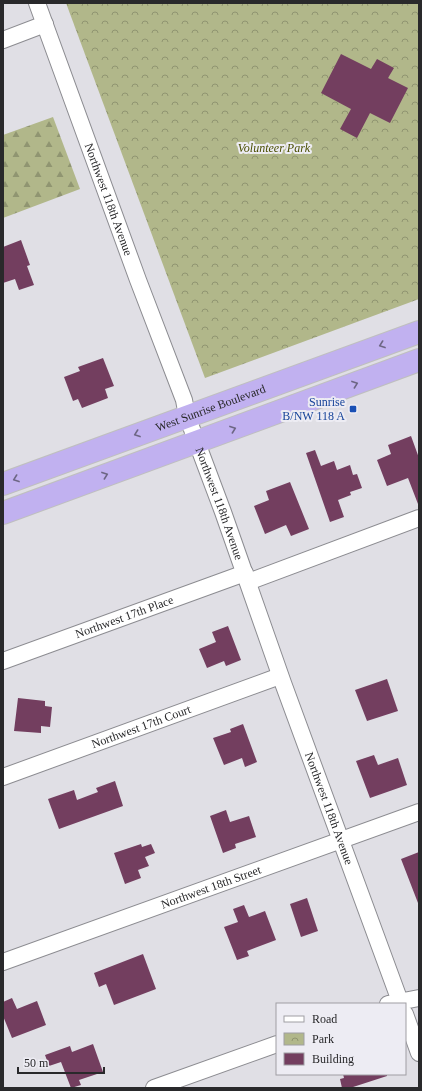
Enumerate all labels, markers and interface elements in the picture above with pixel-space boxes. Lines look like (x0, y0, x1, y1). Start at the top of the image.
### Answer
street label: Northwest 118th Avenue (82, 141, 136, 258)
park label: Volunteer Park (238, 141, 311, 155)
one-way arrow (379, 340, 386, 348)
one-way arrow (352, 380, 359, 388)
street label: West Sunrise Boulevard (154, 382, 267, 435)
place label: Sunrise B/NW 118 A (282, 395, 345, 423)
marker: Sunrise B/NW 118 A (348, 404, 358, 414)
one-way arrow (230, 425, 237, 433)
one-way arrow (134, 430, 141, 438)
street label: Northwest 118th Avenue (192, 445, 246, 562)
one-way arrow (102, 472, 109, 480)
one-way arrow (12, 475, 19, 483)
street label: Northwest 17th Place (73, 593, 175, 641)
street label: Northwest 17th Court (90, 702, 193, 751)
street label: Northwest 118th Avenue (302, 750, 356, 867)
street label: Northwest 18th Street (159, 862, 263, 911)
legend (276, 1003, 406, 1075)
text: Road (312, 1012, 337, 1026)
text: Park (312, 1032, 334, 1046)
scale bar (18, 1049, 104, 1075)
text: Building (312, 1052, 354, 1066)
text: 50 m (24, 1056, 49, 1070)

